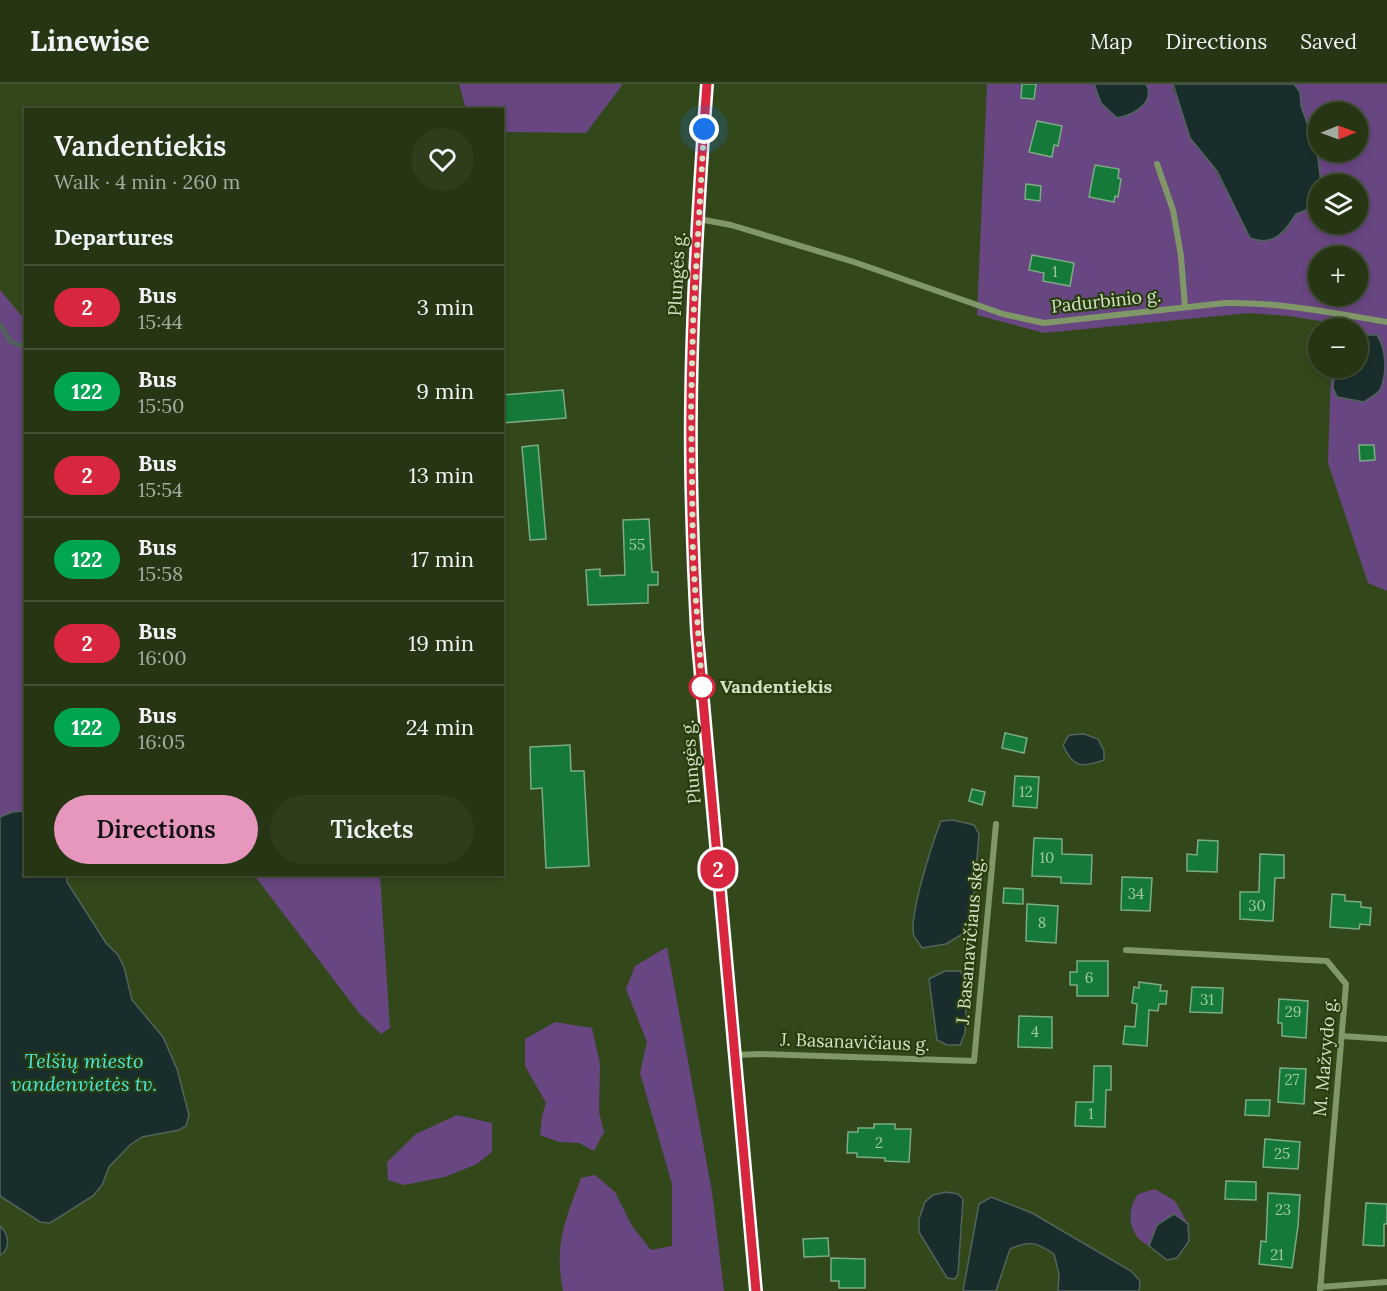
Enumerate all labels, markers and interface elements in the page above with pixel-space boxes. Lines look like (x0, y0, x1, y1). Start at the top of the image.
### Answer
text: Linewise (30, 23, 150, 59)
text: Map (1090, 28, 1133, 55)
text: Directions (1166, 28, 1267, 55)
text: Saved (1300, 28, 1357, 55)
north arrow (1308, 102, 1368, 162)
map controls (1308, 102, 1368, 378)
your location (689, 114, 719, 144)
text: Vandentiekis (54, 128, 226, 164)
button: heart (411, 128, 474, 191)
text: Walk · 4 min · 260 m (54, 169, 240, 194)
button: layers (1308, 174, 1368, 234)
text: Departures (54, 223, 173, 251)
street label: Plungės g. (663, 231, 690, 317)
button: + (1308, 246, 1368, 306)
house number: 1 (1052, 262, 1058, 281)
text: Bus (138, 281, 177, 309)
street label: Padurbinio g. (1050, 283, 1162, 318)
text: 3 min (417, 293, 474, 321)
text: 2 (81, 294, 93, 321)
text: 15:44 (138, 309, 183, 334)
button: − (1308, 318, 1368, 378)
text: Bus (138, 365, 177, 393)
text: 9 min (416, 377, 474, 405)
text: 122 (72, 378, 102, 405)
text: 15:50 (138, 393, 185, 418)
text: Bus (138, 449, 177, 477)
text: 13 min (409, 461, 474, 489)
text: 2 (81, 462, 93, 489)
text: 15:54 (138, 477, 183, 502)
text: Bus (138, 533, 177, 561)
house number: 55 (629, 535, 645, 554)
text: 17 min (411, 545, 474, 573)
text: 122 (72, 546, 102, 573)
text: 15:58 (138, 561, 183, 586)
text: Bus (138, 617, 177, 645)
text: 19 min (408, 629, 474, 657)
text: 2 (81, 630, 93, 657)
text: 16:00 (138, 645, 187, 670)
marker: Vandentiekis (689, 674, 715, 700)
place label: Vandentiekis (720, 675, 833, 698)
text: Bus (138, 701, 177, 729)
text: 24 min (406, 713, 474, 741)
text: 122 (72, 714, 102, 741)
street label: Plungės g. (675, 719, 706, 805)
text: 16:05 (138, 729, 185, 754)
house number: 12 (1019, 782, 1033, 801)
button: Directions (54, 795, 258, 864)
button: Tickets (270, 795, 474, 864)
house number: 10 (1040, 848, 1054, 867)
line badge: 2 (698, 850, 738, 888)
text: 2 (712, 856, 724, 883)
street label: J. Basanavičiaus skg. (951, 856, 988, 1027)
house number: 34 (1128, 884, 1144, 903)
house number: 30 (1248, 896, 1266, 915)
house number: 8 (1038, 913, 1046, 932)
house number: 6 (1085, 968, 1093, 987)
house number: 31 (1200, 990, 1214, 1009)
street label: M. Mažvydo g. (1308, 996, 1341, 1117)
house number: 29 (1285, 1002, 1301, 1021)
house number: 4 (1031, 1022, 1039, 1041)
street label: J. Basanavičiaus g. (779, 1027, 930, 1056)
water label: Telšių miesto vandenvietės tv. (11, 1048, 157, 1096)
house number: 27 (1285, 1070, 1300, 1089)
house number: 1 (1088, 1104, 1094, 1123)
house number: 2 (875, 1133, 883, 1152)
house number: 25 (1274, 1144, 1290, 1163)
house number: 23 (1275, 1200, 1291, 1219)
house number: 21 (1270, 1245, 1284, 1264)

